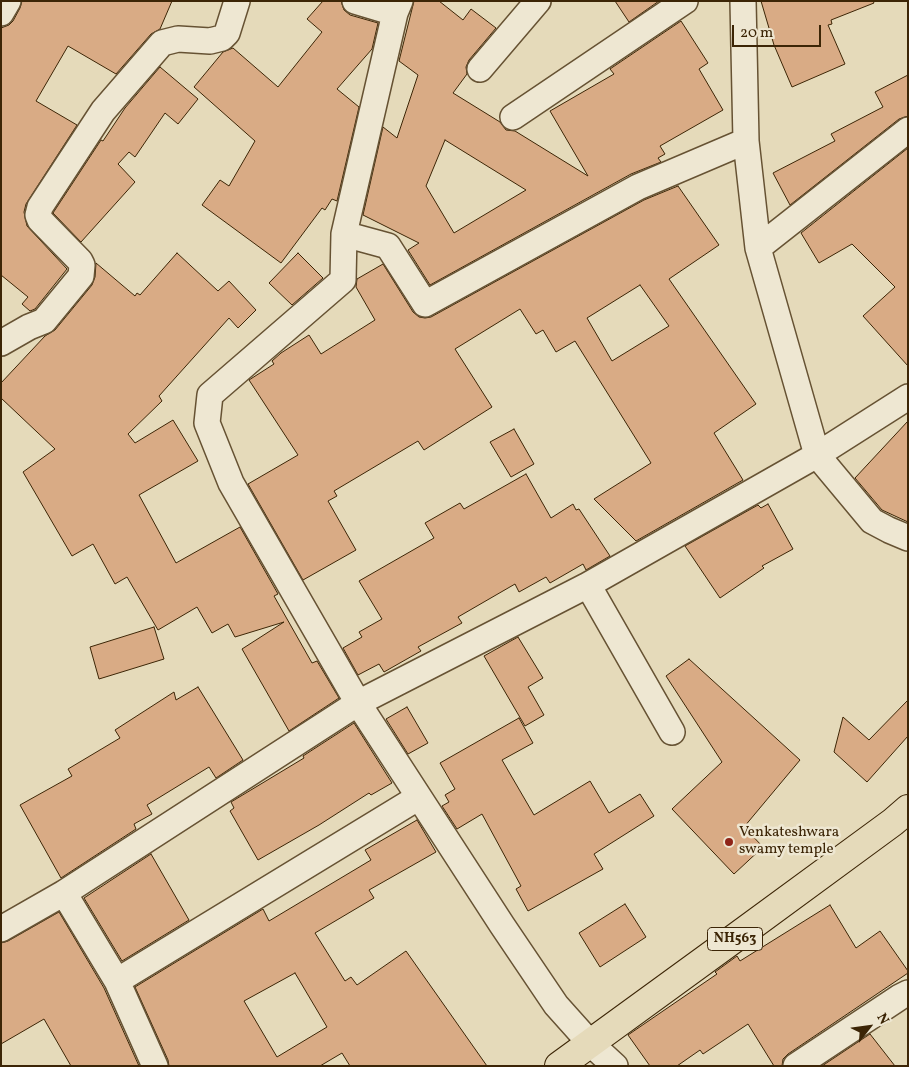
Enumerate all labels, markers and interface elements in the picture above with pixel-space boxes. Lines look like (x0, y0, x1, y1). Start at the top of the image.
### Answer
scale bar (734, 15, 823, 47)
text: 20 m (740, 23, 773, 44)
place label: Venkateshwara swamy temple (739, 824, 839, 859)
marker: Venkateshwara swamy temple (723, 836, 735, 848)
road number: NH563 (708, 928, 762, 951)
north arrow (844, 1002, 894, 1052)
text: N (872, 1010, 893, 1028)

